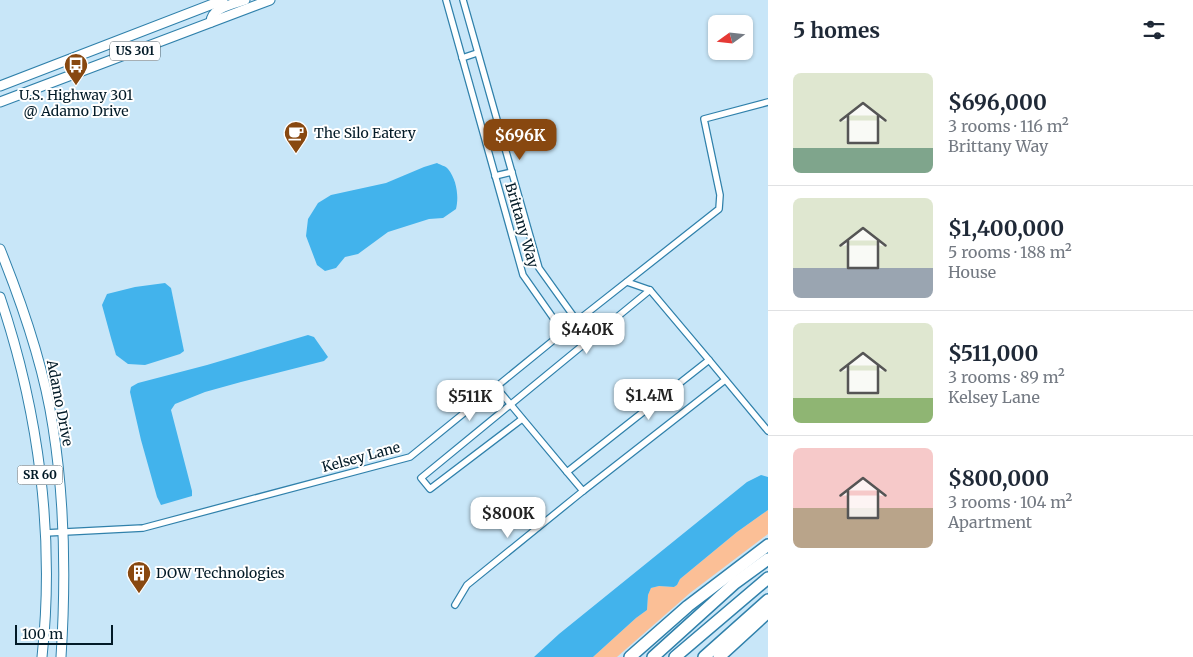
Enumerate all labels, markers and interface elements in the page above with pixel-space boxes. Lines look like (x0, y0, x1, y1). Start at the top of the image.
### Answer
north arrow (708, 15, 752, 60)
map controls (708, 15, 753, 60)
icon: filters (1140, 16, 1168, 44)
text: 5 homes (793, 17, 880, 44)
road number: US 301 (110, 41, 160, 60)
bus stop icon: U.S. Highway 301 @ Adamo Drive (63, 52, 89, 86)
place label: U.S. Highway 301 @ Adamo Drive (19, 86, 133, 120)
text: $696,000 (948, 89, 1047, 116)
icon: home (833, 93, 893, 153)
text: 3 rooms · 116 m² (948, 116, 1069, 136)
pin: $696K (485, 119, 555, 161)
cafe icon: The Silo Eatery (283, 120, 309, 154)
place label: The Silo Eatery (314, 124, 417, 142)
text: $696K (494, 125, 546, 145)
text: Brittany Way (948, 136, 1048, 156)
street label: Brittany Way (501, 180, 543, 270)
text: $1,400,000 (948, 215, 1064, 242)
icon: home (833, 218, 893, 278)
text: 5 rooms · 188 m² (948, 242, 1072, 262)
text: House (948, 262, 996, 282)
pin: $440K (552, 312, 622, 355)
text: $440K (561, 319, 613, 339)
text: $511,000 (948, 340, 1038, 367)
icon: home (833, 343, 893, 403)
street label: Adamo Drive (43, 357, 77, 448)
text: 3 rooms · 89 m² (948, 367, 1065, 387)
pin: $1.4M (614, 378, 684, 421)
pin: $511K (435, 380, 505, 422)
text: $1.4M (625, 385, 673, 405)
text: $511K (448, 386, 492, 406)
text: Kelsey Lane (948, 387, 1040, 407)
street label: Kelsey Lane (320, 438, 402, 476)
text: $800,000 (948, 465, 1049, 492)
road number: SR 60 (18, 466, 62, 484)
icon: home (833, 468, 893, 528)
text: 3 rooms · 104 m² (948, 492, 1072, 512)
pin: $800K (473, 496, 543, 539)
text: $800K (481, 503, 535, 523)
text: Apartment (948, 512, 1032, 532)
building icon: DOW Technologies (126, 560, 152, 594)
place label: DOW Technologies (156, 564, 285, 582)
scale bar (15, 622, 112, 645)
text: 100 m (22, 625, 63, 643)

